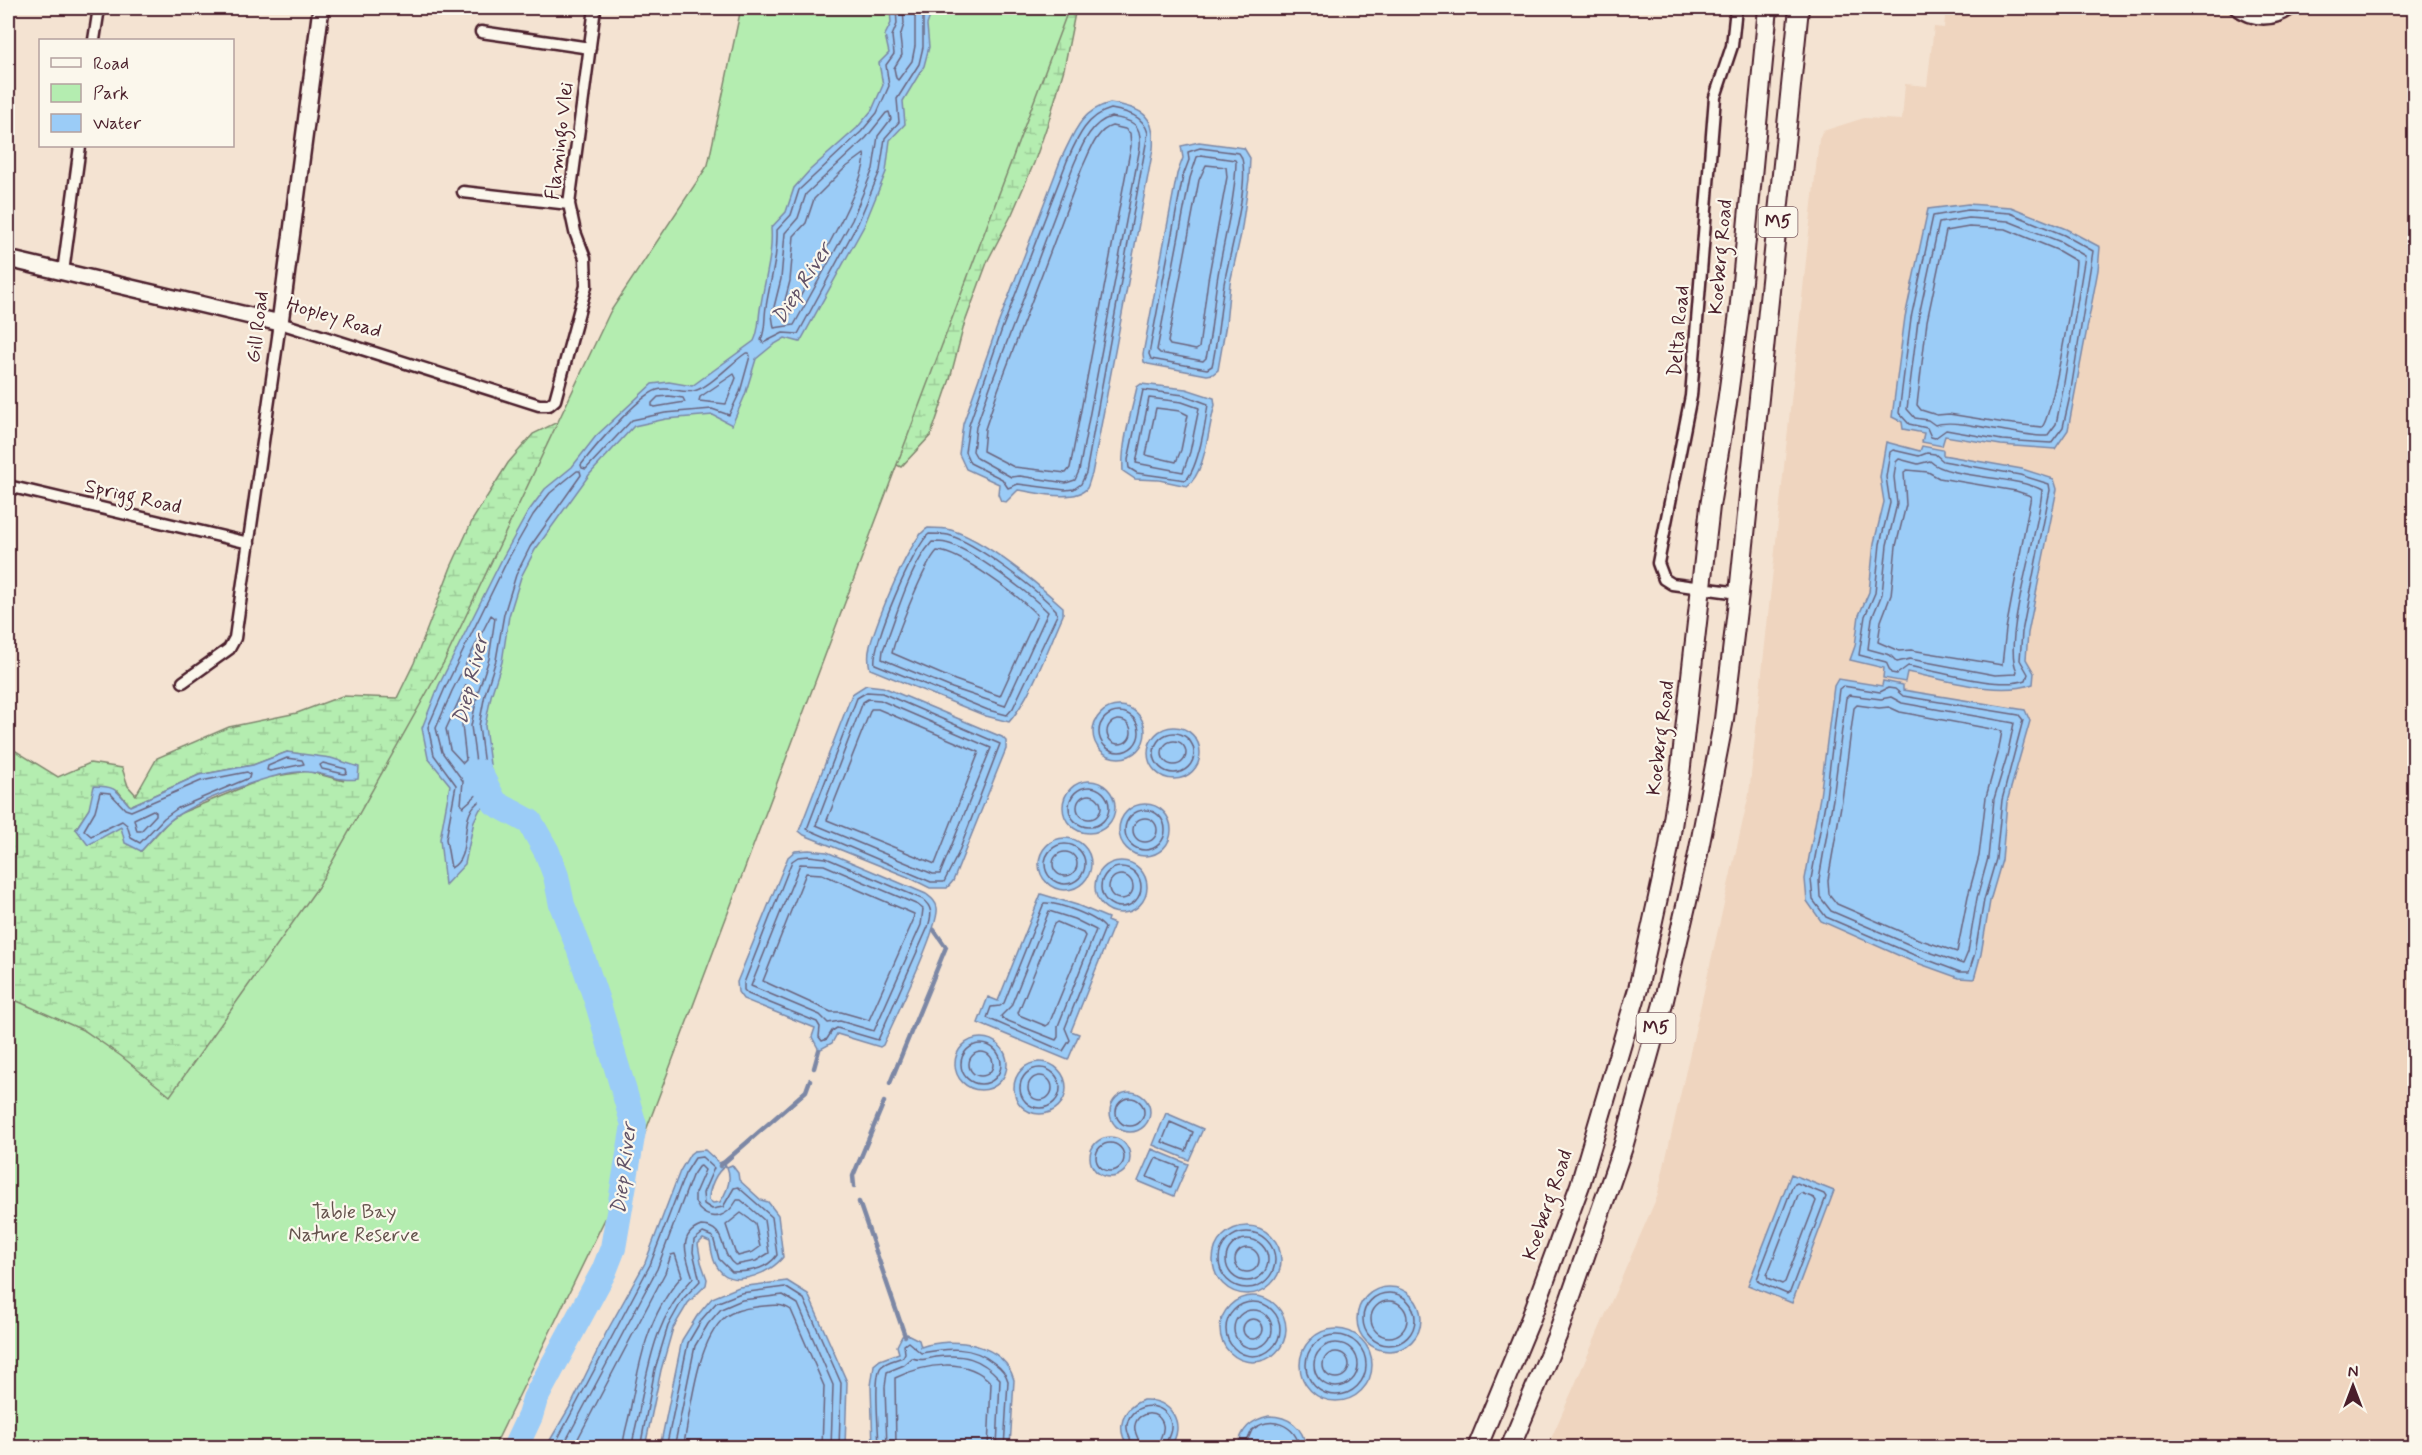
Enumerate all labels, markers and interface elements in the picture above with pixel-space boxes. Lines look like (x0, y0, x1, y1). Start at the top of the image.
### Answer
legend (39, 39, 234, 147)
text: Road (93, 52, 129, 76)
street label: Flamingo Vlei (539, 80, 583, 202)
text: Park (93, 82, 129, 106)
text: Water (93, 112, 142, 136)
street label: Koeberg Road (1703, 198, 1741, 316)
road number: M5 (1758, 207, 1798, 237)
water label: Diep River (765, 235, 840, 330)
street label: Delta Road (1662, 284, 1696, 378)
street label: Gill Road (240, 290, 276, 364)
street label: Hopley Road (283, 291, 385, 345)
street label: Sprigg Road (82, 473, 184, 523)
water label: Diep River (446, 629, 496, 728)
street label: Koeberg Road (1641, 679, 1683, 797)
road number: M5 (1636, 1013, 1676, 1043)
water label: Diep River (605, 1119, 644, 1216)
street label: Koeberg Road (1516, 1146, 1581, 1265)
park label: Table Bay Nature Reserve (288, 1199, 420, 1249)
north arrow (2323, 1356, 2383, 1416)
text: N (2348, 1362, 2358, 1383)

